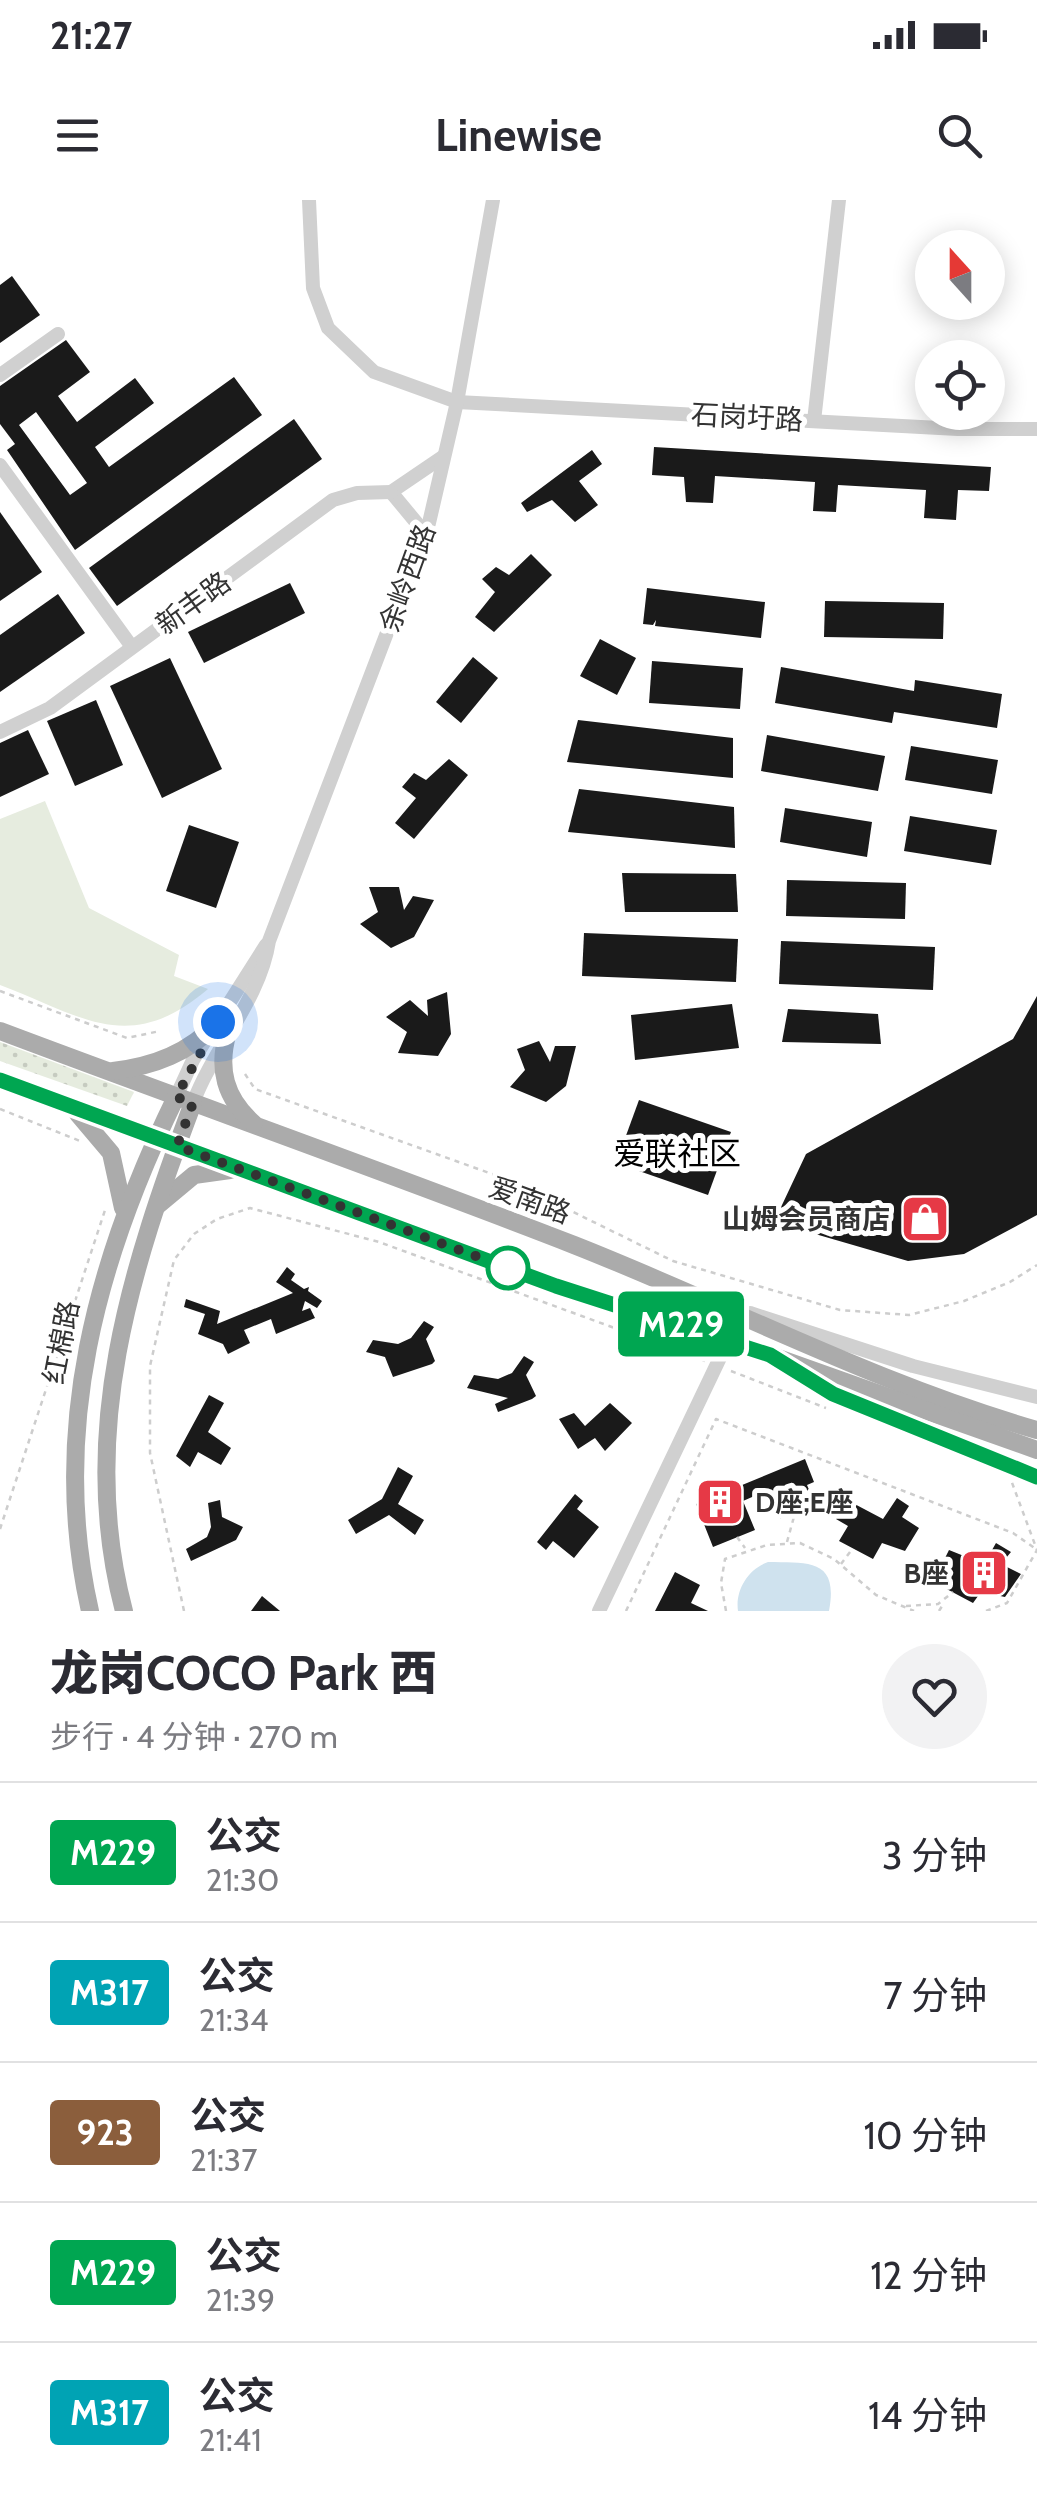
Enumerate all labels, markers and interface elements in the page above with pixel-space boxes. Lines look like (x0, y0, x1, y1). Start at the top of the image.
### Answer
text: 21:27 (50, 12, 132, 59)
icon: menu (50, 108, 105, 163)
text: Linewise (435, 108, 602, 162)
icon: search (932, 108, 987, 163)
north arrow (915, 230, 1005, 320)
map controls (915, 230, 1005, 430)
button: locate (915, 340, 1005, 430)
street label: 石岗圩路 (690, 397, 804, 437)
street label: 余岭西路 (372, 520, 442, 636)
street label: 新丰路 (149, 565, 237, 641)
your location (193, 997, 243, 1047)
district label: 爱联社区 (613, 1134, 741, 1173)
street label: 爱南路 (485, 1170, 575, 1230)
shop icon: 山姆会员商店 (899, 1193, 951, 1245)
place label: 山姆会员商店 (722, 1202, 890, 1236)
unlabelled marker (487, 1247, 529, 1289)
line badge: M229 (611, 1292, 751, 1356)
street label: 红棉路 (36, 1298, 86, 1386)
text: M229 (638, 1303, 724, 1346)
building icon: D座;E座 (694, 1476, 746, 1528)
place label: D座;E座 (755, 1485, 854, 1519)
building icon: B座 (958, 1547, 1010, 1599)
place label: B座 (903, 1556, 949, 1590)
text: 龙岗COCO Park 西 (50, 1644, 437, 1702)
button: heart (882, 1644, 987, 1749)
text: 步行 · 4 分钟 · 270 m (50, 1717, 338, 1756)
text: 公交 (206, 1812, 282, 1859)
text: M229 (70, 1831, 156, 1874)
text: 3 分钟 (882, 1832, 987, 1879)
text: 21:30 (206, 1860, 279, 1899)
text: 公交 (199, 1952, 275, 1999)
text: M317 (70, 1971, 149, 2014)
text: 7 分钟 (883, 1972, 987, 2019)
text: 21:34 (199, 2000, 268, 2039)
text: 公交 (190, 2092, 266, 2139)
text: 923 (76, 2111, 134, 2154)
text: 10 分钟 (864, 2112, 987, 2159)
text: 21:37 (190, 2140, 257, 2179)
text: 公交 (206, 2232, 282, 2279)
text: M229 (70, 2251, 156, 2294)
text: 12 分钟 (870, 2252, 987, 2299)
text: 21:39 (206, 2280, 275, 2319)
text: 公交 (199, 2372, 275, 2419)
text: M317 (70, 2391, 149, 2434)
text: 14 分钟 (868, 2392, 987, 2439)
text: 21:41 (199, 2420, 262, 2459)

